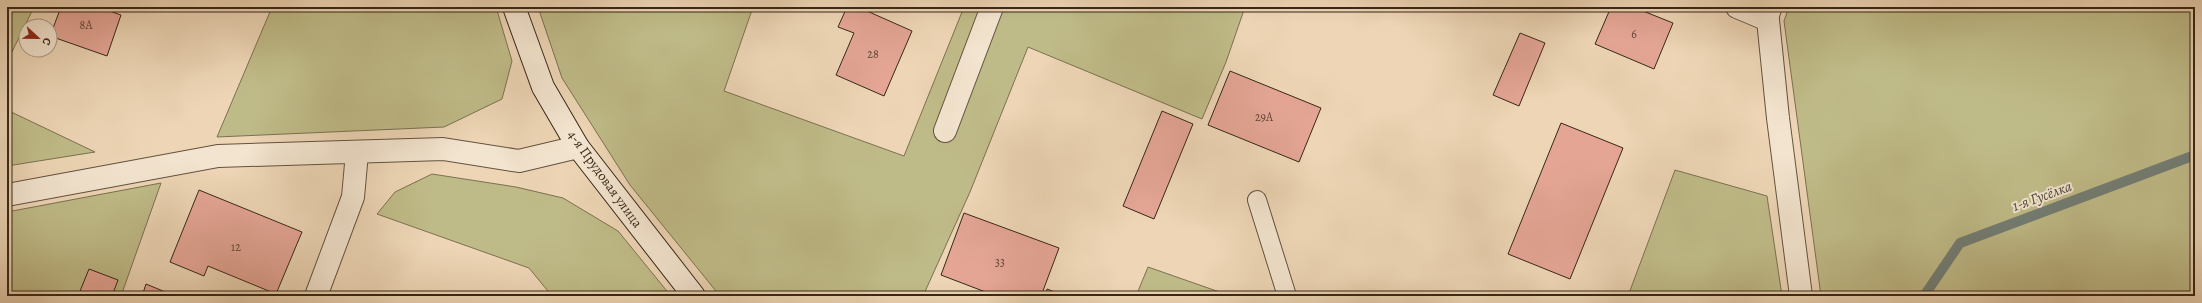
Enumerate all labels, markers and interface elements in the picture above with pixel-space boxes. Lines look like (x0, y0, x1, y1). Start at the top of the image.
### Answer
house number: 8А (80, 17, 93, 33)
north arrow (18, 18, 58, 58)
house number: 6 (1631, 26, 1637, 42)
text: С (39, 36, 55, 48)
house number: 28 (867, 46, 879, 62)
house number: 29А (1255, 109, 1274, 125)
street label: 4-я Прудовая улица (563, 126, 647, 232)
water label: 1-я Гусёлка (2009, 176, 2075, 216)
house number: 12 (231, 239, 241, 255)
house number: 33 (995, 254, 1005, 270)

